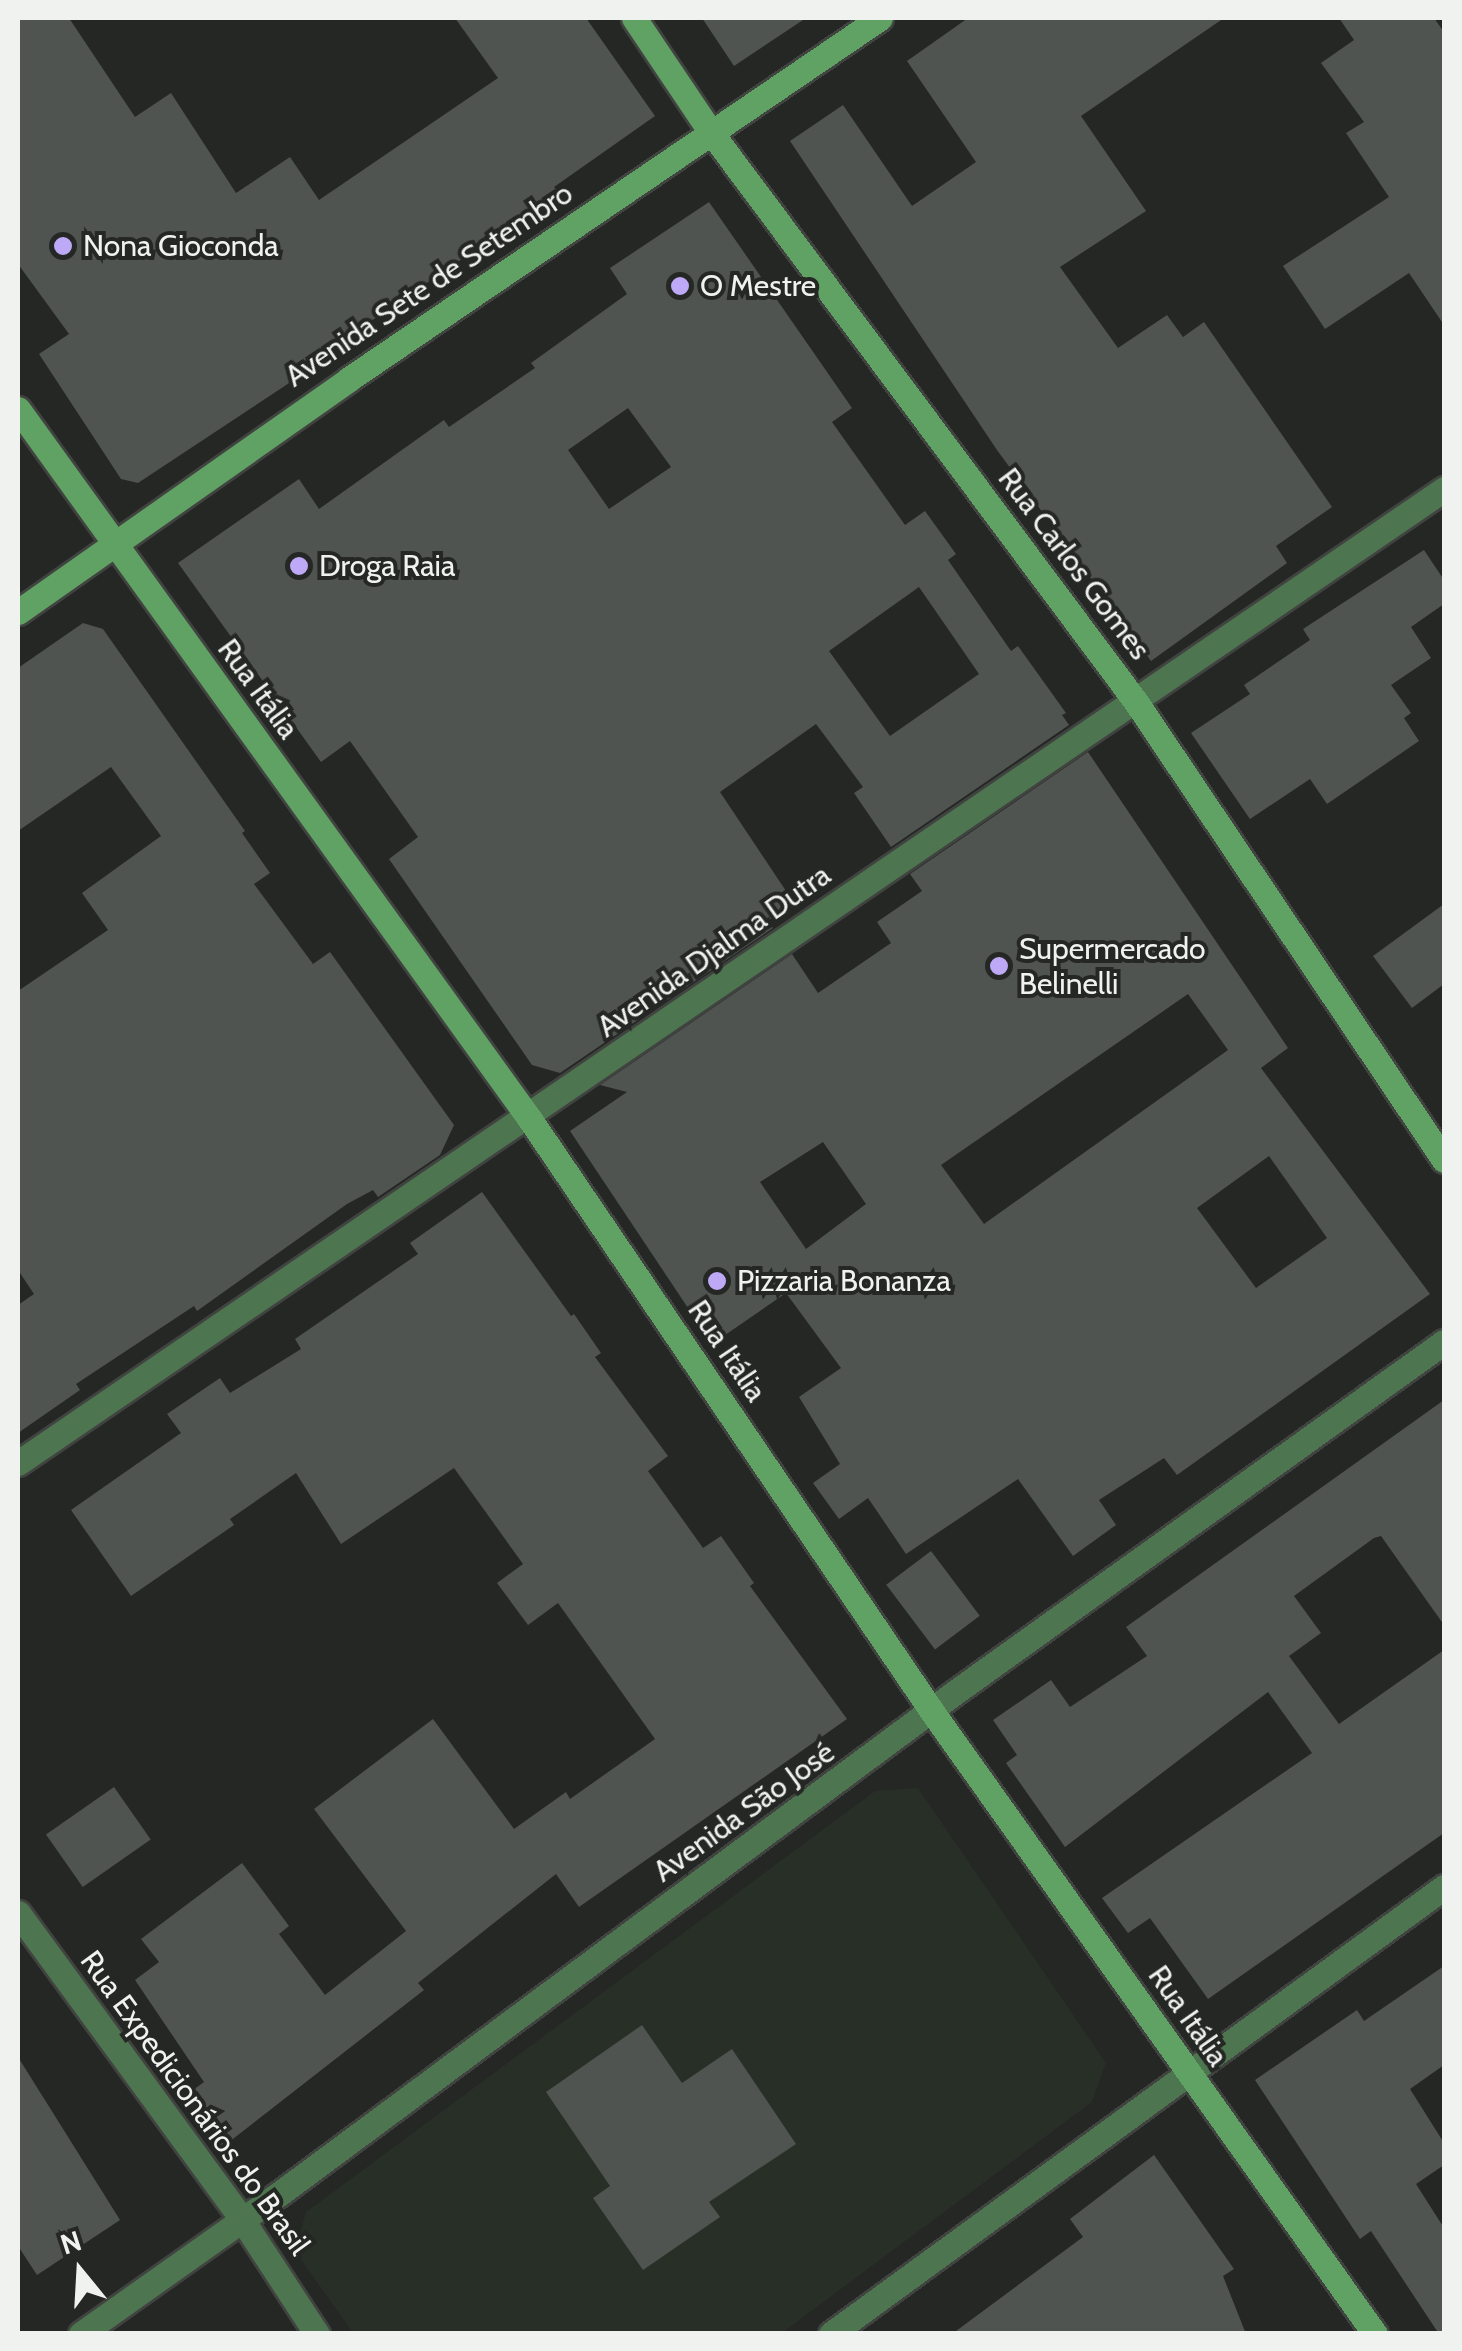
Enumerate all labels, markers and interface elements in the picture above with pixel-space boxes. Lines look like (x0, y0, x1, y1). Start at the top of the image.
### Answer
street label: Avenida Sete de Setembro (279, 175, 579, 395)
place label: Nona Gioconda (83, 228, 279, 264)
marker: Nona Gioconda (52, 235, 74, 257)
place label: O Mestre (700, 268, 816, 304)
marker: O Mestre (669, 275, 691, 297)
street label: Rua Carlos Gomes (990, 461, 1158, 667)
place label: Droga Raia (319, 548, 455, 584)
marker: Droga Raia (288, 555, 310, 577)
street label: Rua Itália (210, 632, 306, 746)
street label: Avenida Djalma Dutra (591, 857, 837, 1045)
place label: Supermercado Belinelli (1019, 931, 1206, 1002)
marker: Supermercado Belinelli (988, 955, 1010, 977)
place label: Pizzaria Bonanza (737, 1263, 951, 1299)
marker: Pizzaria Bonanza (706, 1270, 728, 1292)
street label: Rua Itália (680, 1294, 774, 1408)
street label: Avenida São José (646, 1734, 842, 1890)
street label: Rua Expedicionários do Brasil (73, 1944, 317, 2262)
street label: Rua Itália (1140, 1959, 1236, 2073)
north arrow (30, 2221, 130, 2321)
text: N (56, 2223, 85, 2262)

